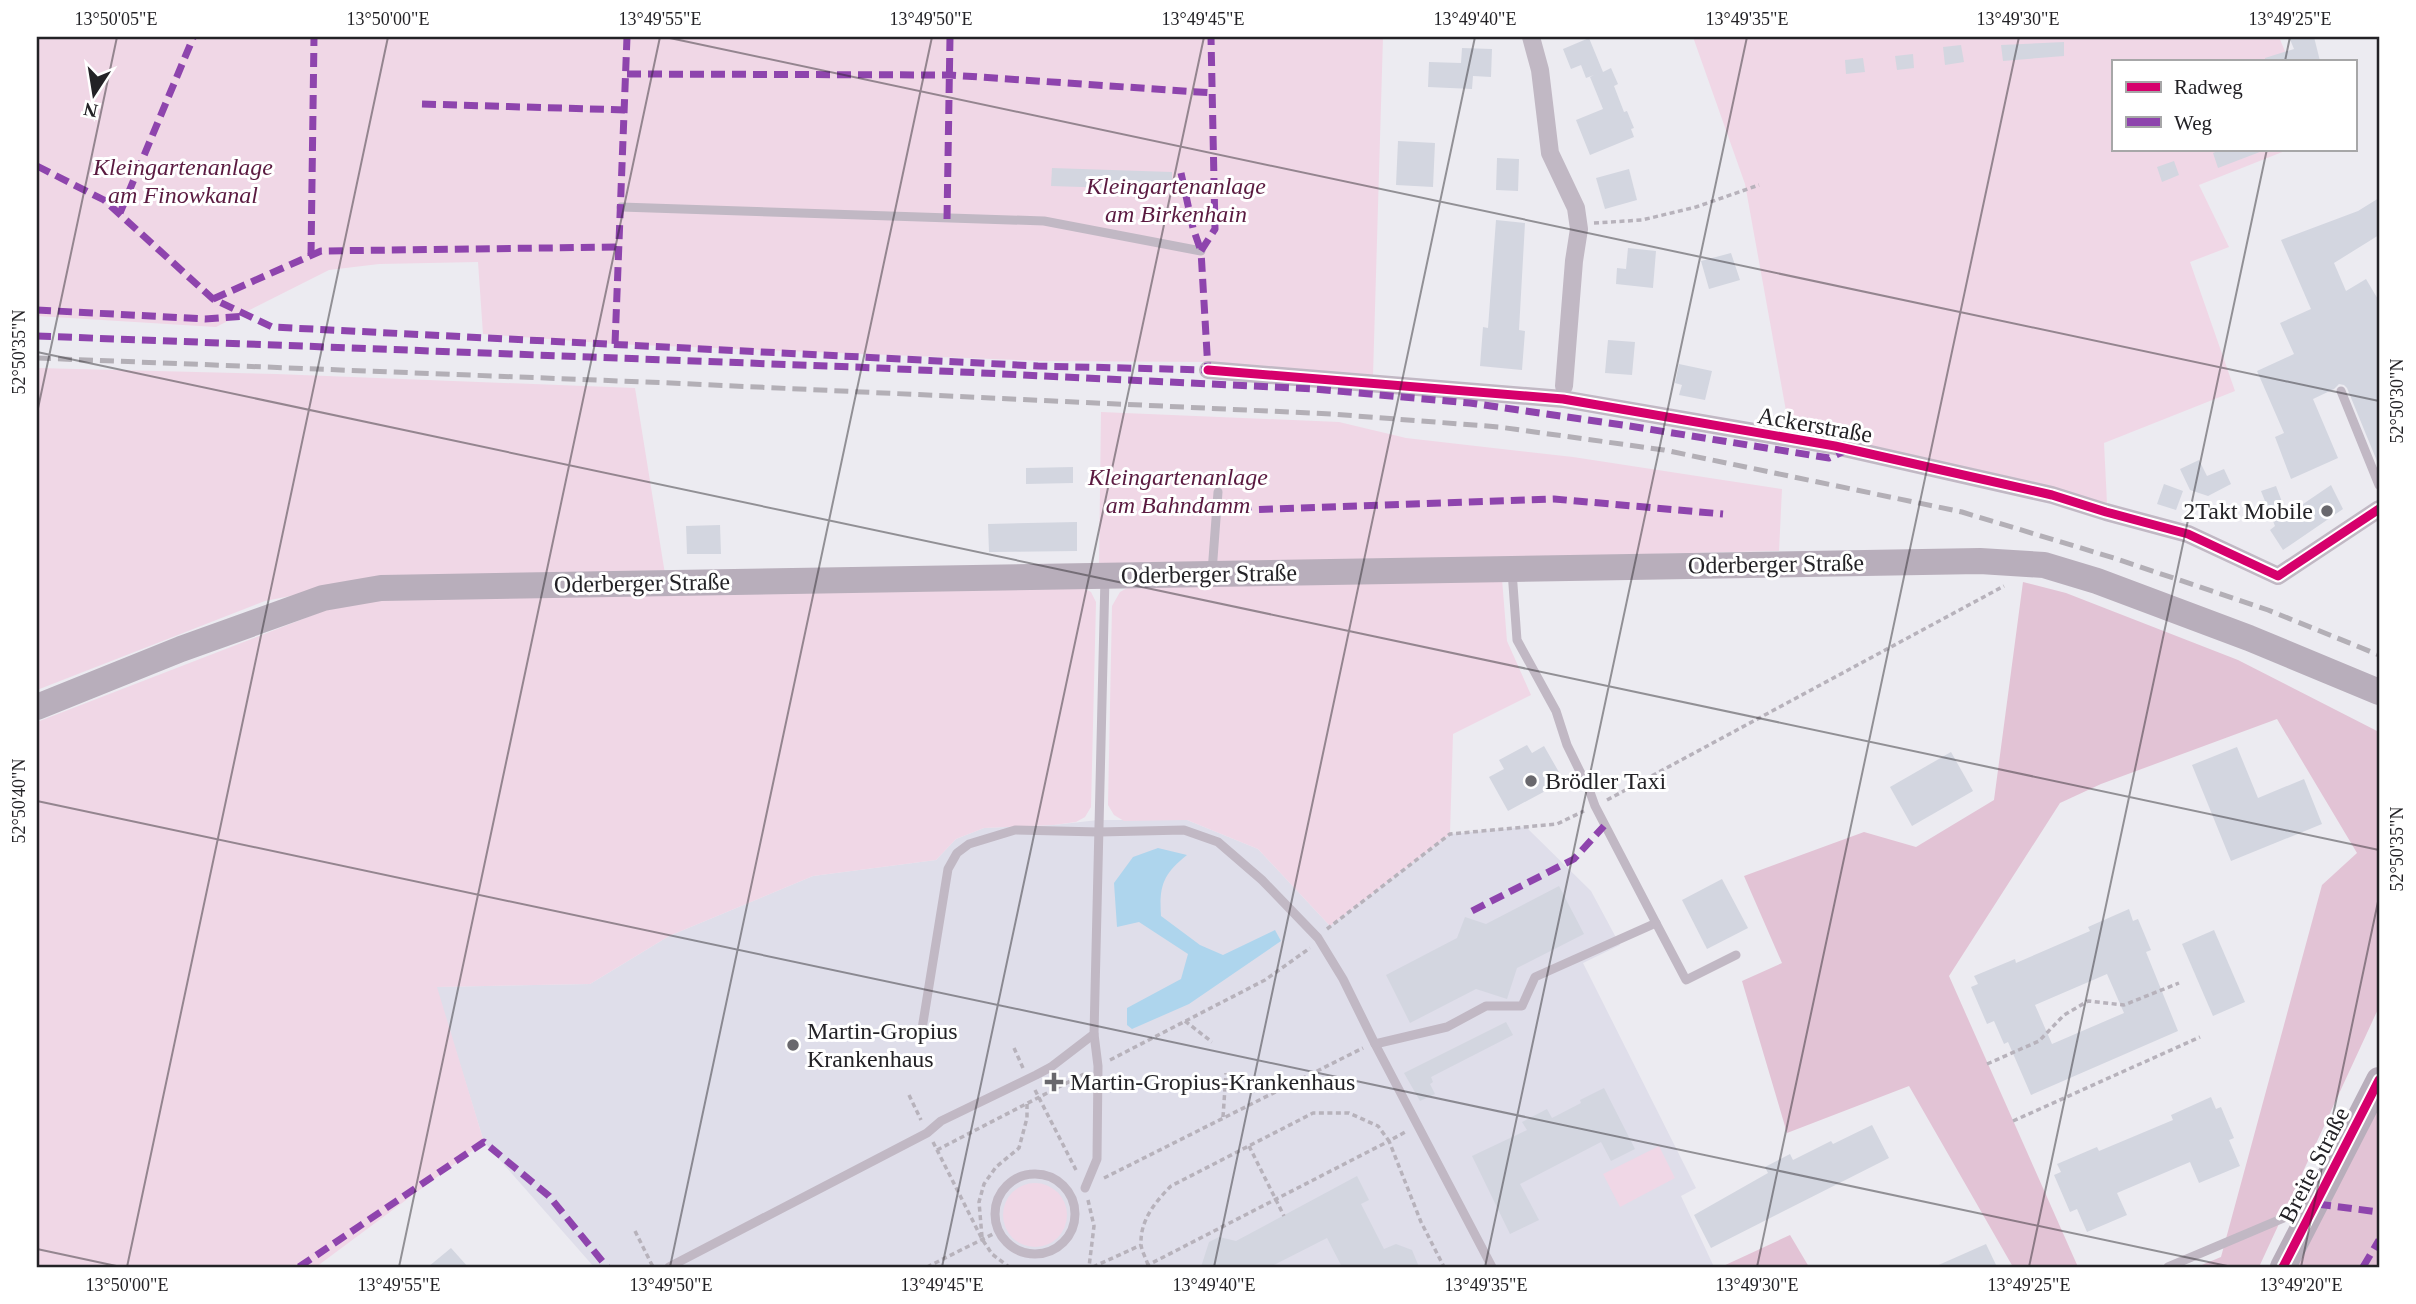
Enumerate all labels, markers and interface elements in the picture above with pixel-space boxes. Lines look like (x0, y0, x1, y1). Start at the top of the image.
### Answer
text: 13°50'05"E (75, 9, 157, 29)
text: 13°50'00"E (347, 9, 429, 29)
text: 13°49'55"E (619, 9, 701, 29)
text: 13°49'50"E (890, 9, 972, 29)
text: 13°49'45"E (1162, 9, 1244, 29)
text: 13°49'40"E (1434, 9, 1516, 29)
text: 13°49'35"E (1706, 9, 1788, 29)
text: 13°49'30"E (1977, 9, 2059, 29)
text: 13°49'25"E (2249, 9, 2331, 29)
north arrow (60, 60, 130, 130)
legend (2112, 60, 2356, 150)
text: Radweg (2174, 75, 2243, 99)
text: N (81, 98, 99, 122)
text: Weg (2174, 111, 2212, 135)
park label: Kleingartenanlage am Finowkanal (92, 154, 273, 208)
park label: Kleingartenanlage am Birkenhain (1085, 173, 1266, 227)
text: 52°50'35"N (9, 310, 29, 394)
text: 52°50'30"N (2387, 359, 2407, 443)
street label: Ackerstraße (1756, 402, 1874, 448)
park label: Kleingartenanlage am Bahndamm (1087, 464, 1268, 518)
place label: 2Takt Mobile (2183, 498, 2313, 524)
marker: 2Takt Mobile (2319, 503, 2335, 519)
street label: Oderberger Straße (1688, 549, 1864, 579)
street label: Oderberger Straße (1121, 559, 1297, 589)
street label: Oderberger Straße (554, 568, 730, 598)
text: 52°50'40"N (9, 759, 29, 843)
place label: Brödler Taxi (1545, 768, 1667, 794)
marker: Brödler Taxi (1523, 773, 1539, 789)
text: 52°50'35"N (2387, 807, 2407, 891)
place label: Martin-Gropius Krankenhaus (807, 1018, 958, 1072)
marker: Martin-Gropius Krankenhaus (785, 1037, 801, 1053)
place label: Martin-Gropius-Krankenhaus (1070, 1069, 1355, 1095)
marker: Martin-Gropius-Krankenhaus (1044, 1072, 1064, 1092)
street label: Breite Straße (2274, 1103, 2354, 1227)
text: 13°50'00"E (86, 1275, 168, 1295)
text: 13°49'55"E (358, 1275, 440, 1295)
text: 13°49'50"E (630, 1275, 712, 1295)
text: 13°49'45"E (901, 1275, 983, 1295)
text: 13°49'40"E (1173, 1275, 1255, 1295)
text: 13°49'35"E (1445, 1275, 1527, 1295)
text: 13°49'30"E (1716, 1275, 1798, 1295)
text: 13°49'25"E (1988, 1275, 2070, 1295)
text: 13°49'20"E (2260, 1275, 2342, 1295)

